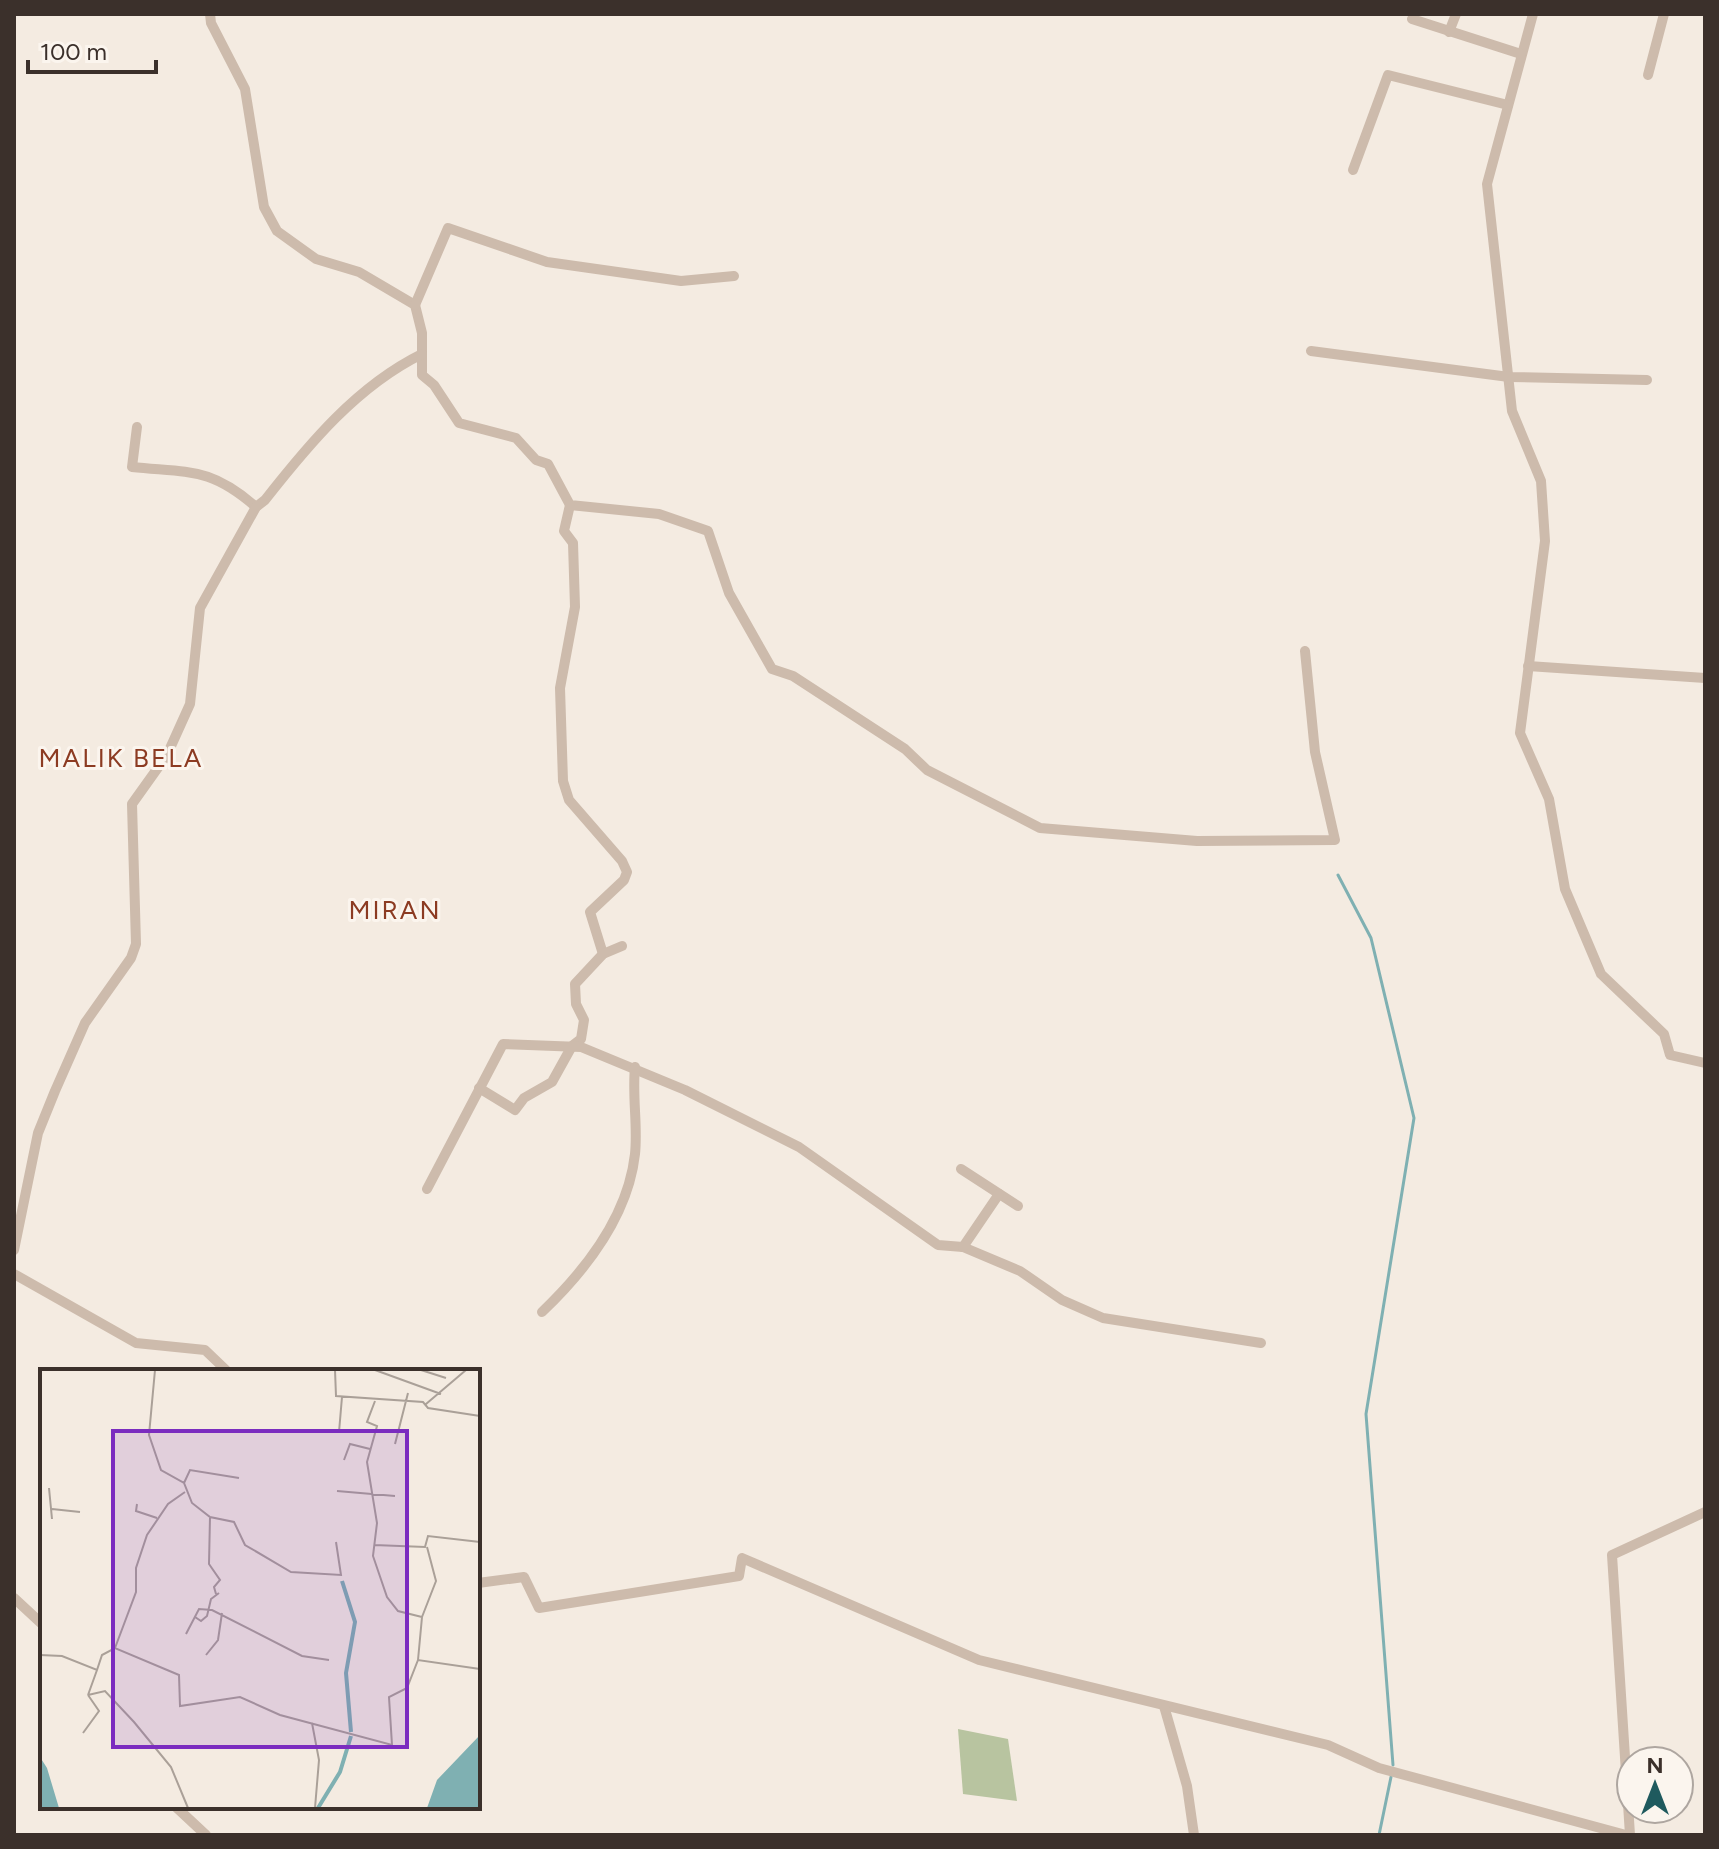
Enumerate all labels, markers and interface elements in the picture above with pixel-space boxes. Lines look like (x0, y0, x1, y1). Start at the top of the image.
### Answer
scale bar (28, 24, 156, 74)
text: 100 m (40, 37, 107, 66)
district label: MALIK BELA (39, 742, 203, 774)
district label: MIRAN (348, 894, 442, 926)
inset map (40, 1369, 480, 1809)
north arrow (1615, 1745, 1695, 1825)
text: N (1646, 1752, 1664, 1779)

